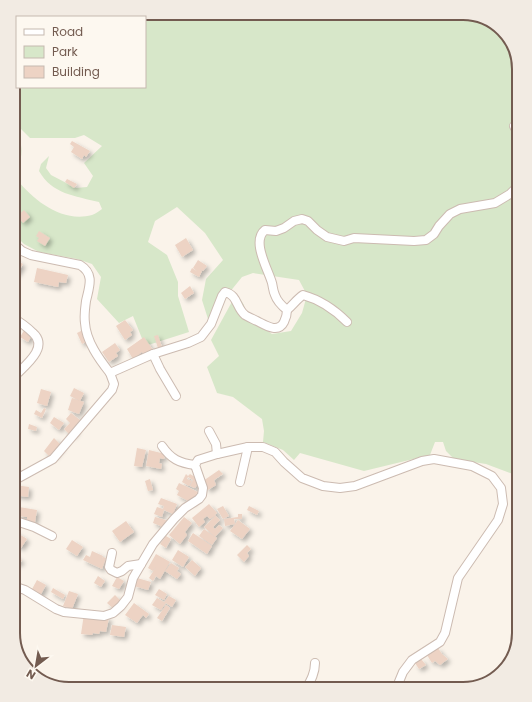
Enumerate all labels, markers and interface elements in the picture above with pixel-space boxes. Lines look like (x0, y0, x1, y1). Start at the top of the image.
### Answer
legend (16, 16, 146, 88)
text: Road (52, 23, 83, 40)
text: Park (52, 43, 79, 60)
text: Building (52, 63, 100, 80)
north arrow (16, 646, 56, 686)
text: N (23, 666, 39, 684)

